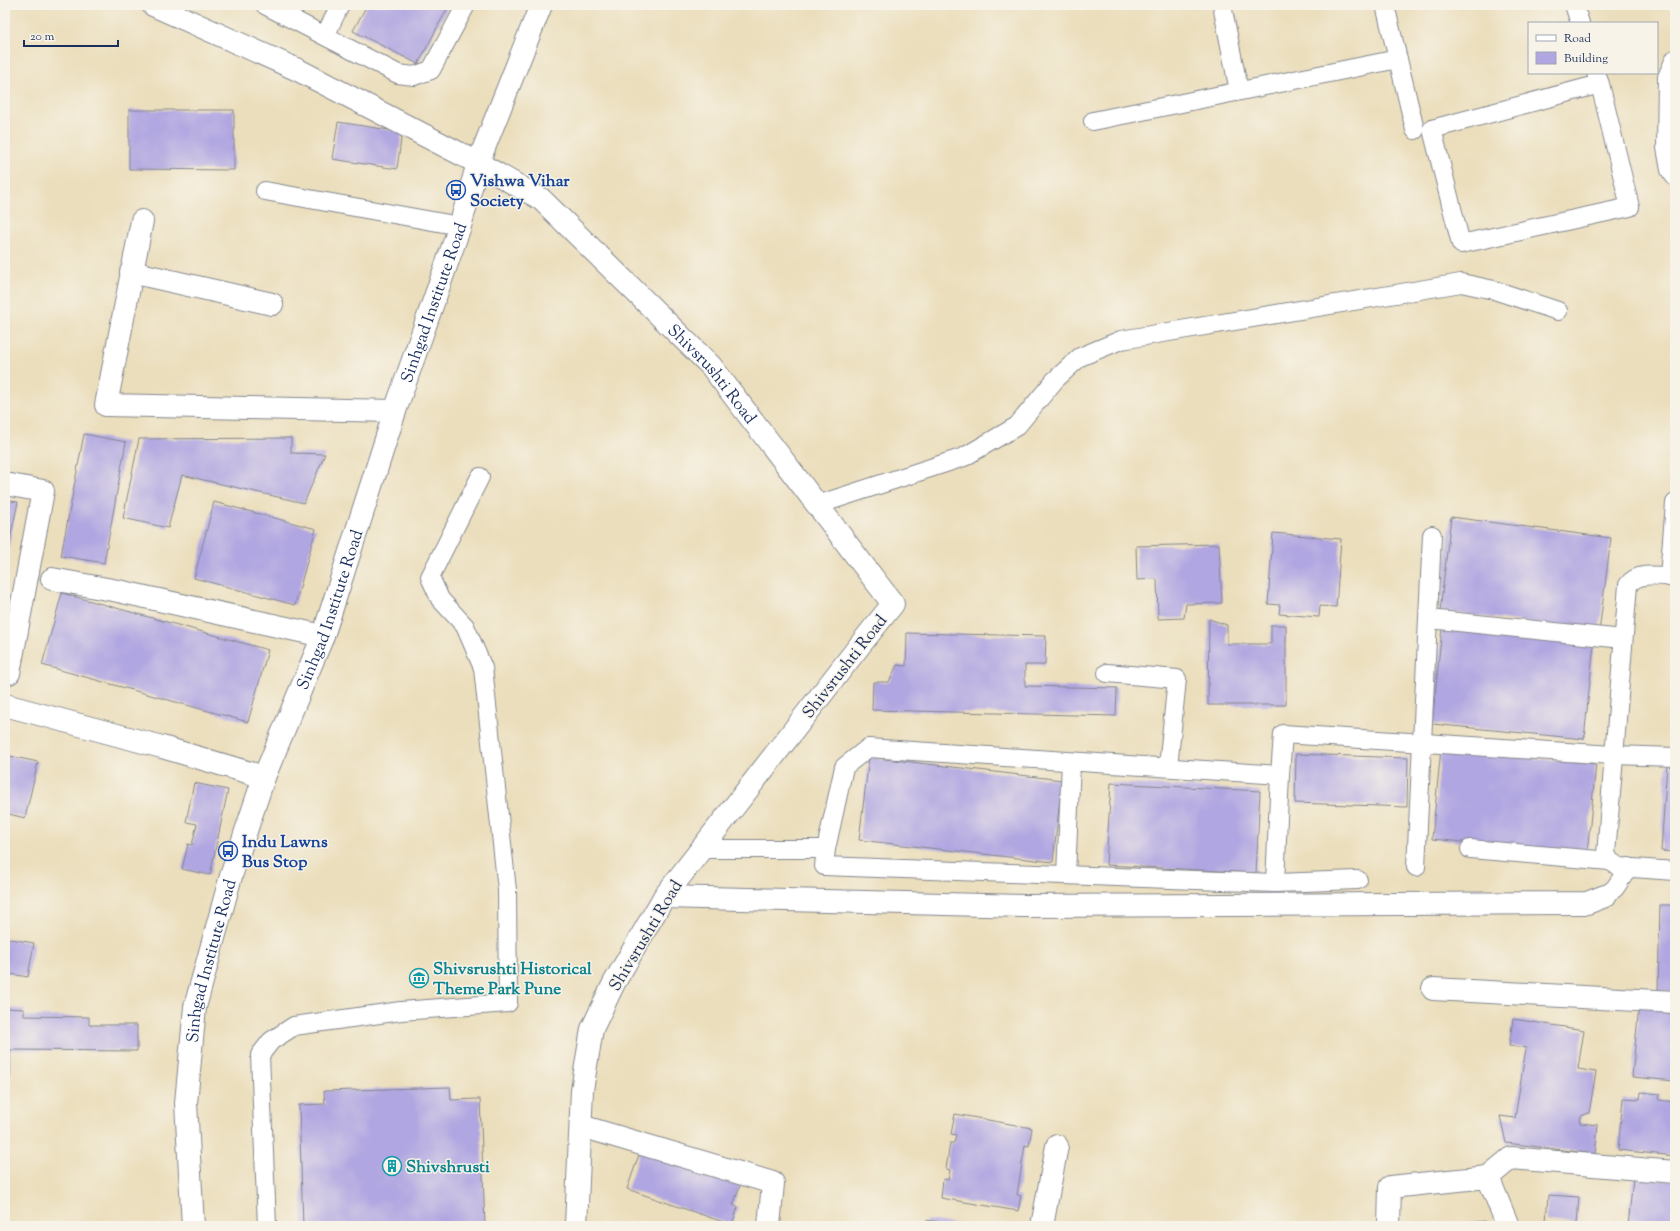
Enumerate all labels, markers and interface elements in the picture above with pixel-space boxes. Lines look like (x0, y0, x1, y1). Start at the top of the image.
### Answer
scale bar (24, 22, 118, 48)
legend (1528, 22, 1658, 74)
text: 20 m (30, 28, 55, 46)
text: Road (1564, 30, 1591, 48)
text: Building (1564, 50, 1608, 68)
place label: Vishwa Vihar Society (470, 170, 570, 214)
bus stop icon: Vishwa Vihar Society (445, 179, 467, 201)
street label: Sinhgad Institute Road (396, 219, 474, 386)
street label: Shivsrushti Road (661, 319, 761, 430)
street label: Sinhgad Institute Road (292, 526, 370, 694)
street label: Shivsrushti Road (797, 610, 894, 724)
place label: Indu Lawns Bus Stop (242, 831, 328, 875)
bus stop icon: Indu Lawns Bus Stop (217, 840, 239, 862)
street label: Sinhgad Institute Road (182, 876, 244, 1044)
street label: Shivsrushti Road (604, 876, 690, 996)
place label: Shivsrushti Historical Theme Park Pune (433, 958, 592, 1002)
museum icon: Shivsrushti Historical Theme Park Pune (408, 967, 430, 989)
building icon: Shivshrusti (381, 1155, 403, 1177)
place label: Shivshrusti (406, 1156, 490, 1180)

